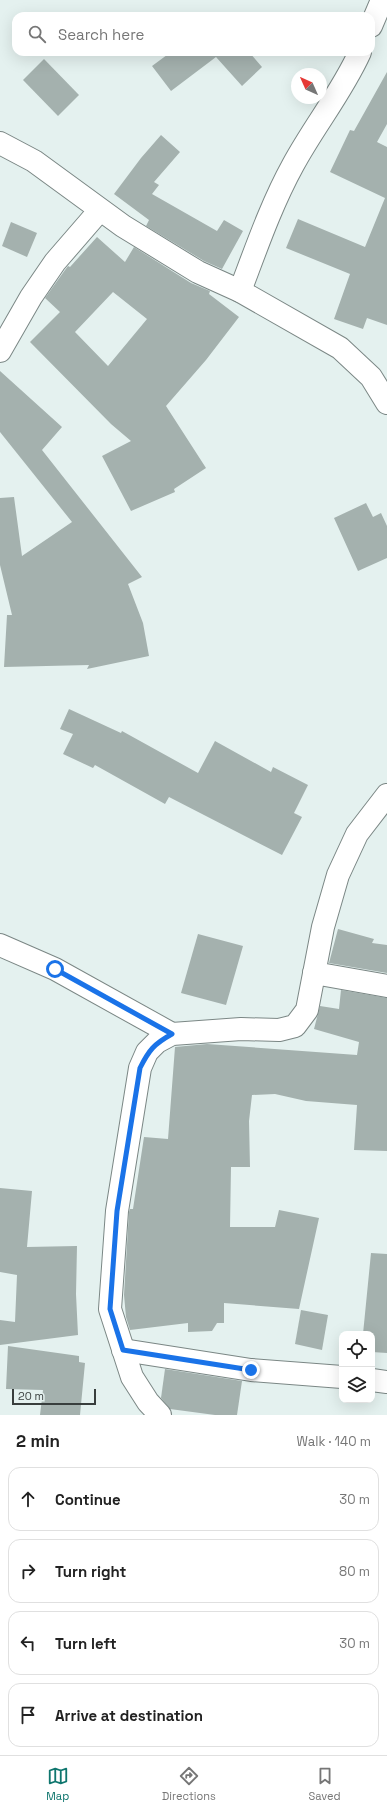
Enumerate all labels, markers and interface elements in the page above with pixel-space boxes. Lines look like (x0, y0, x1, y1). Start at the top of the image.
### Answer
search box (12, 12, 375, 56)
icon: search (26, 23, 48, 45)
text: Search here (58, 25, 144, 44)
north arrow (291, 68, 327, 104)
route start (46, 960, 64, 978)
map controls (339, 1331, 375, 1403)
button: locate (339, 1331, 375, 1367)
route end (242, 1361, 260, 1379)
button: layers (339, 1367, 375, 1403)
scale bar (12, 1387, 96, 1406)
text: 20 m (18, 1389, 44, 1403)
text: 2 min (16, 1430, 60, 1452)
text: Walk · 140 m (297, 1433, 371, 1450)
icon: ahead (17, 1488, 39, 1510)
text: Continue (55, 1490, 121, 1509)
text: 30 m (339, 1491, 370, 1508)
icon: right (17, 1560, 39, 1582)
text: Turn right (55, 1562, 126, 1581)
text: 80 m (339, 1563, 370, 1580)
icon: left (17, 1632, 39, 1654)
text: Turn left (55, 1634, 117, 1653)
text: 30 m (339, 1635, 370, 1652)
icon: arrive (17, 1704, 39, 1726)
text: Arrive at destination (55, 1706, 203, 1725)
tab: Map (46, 1765, 69, 1803)
tab: Directions (162, 1765, 216, 1803)
tab: Saved (309, 1765, 341, 1803)

